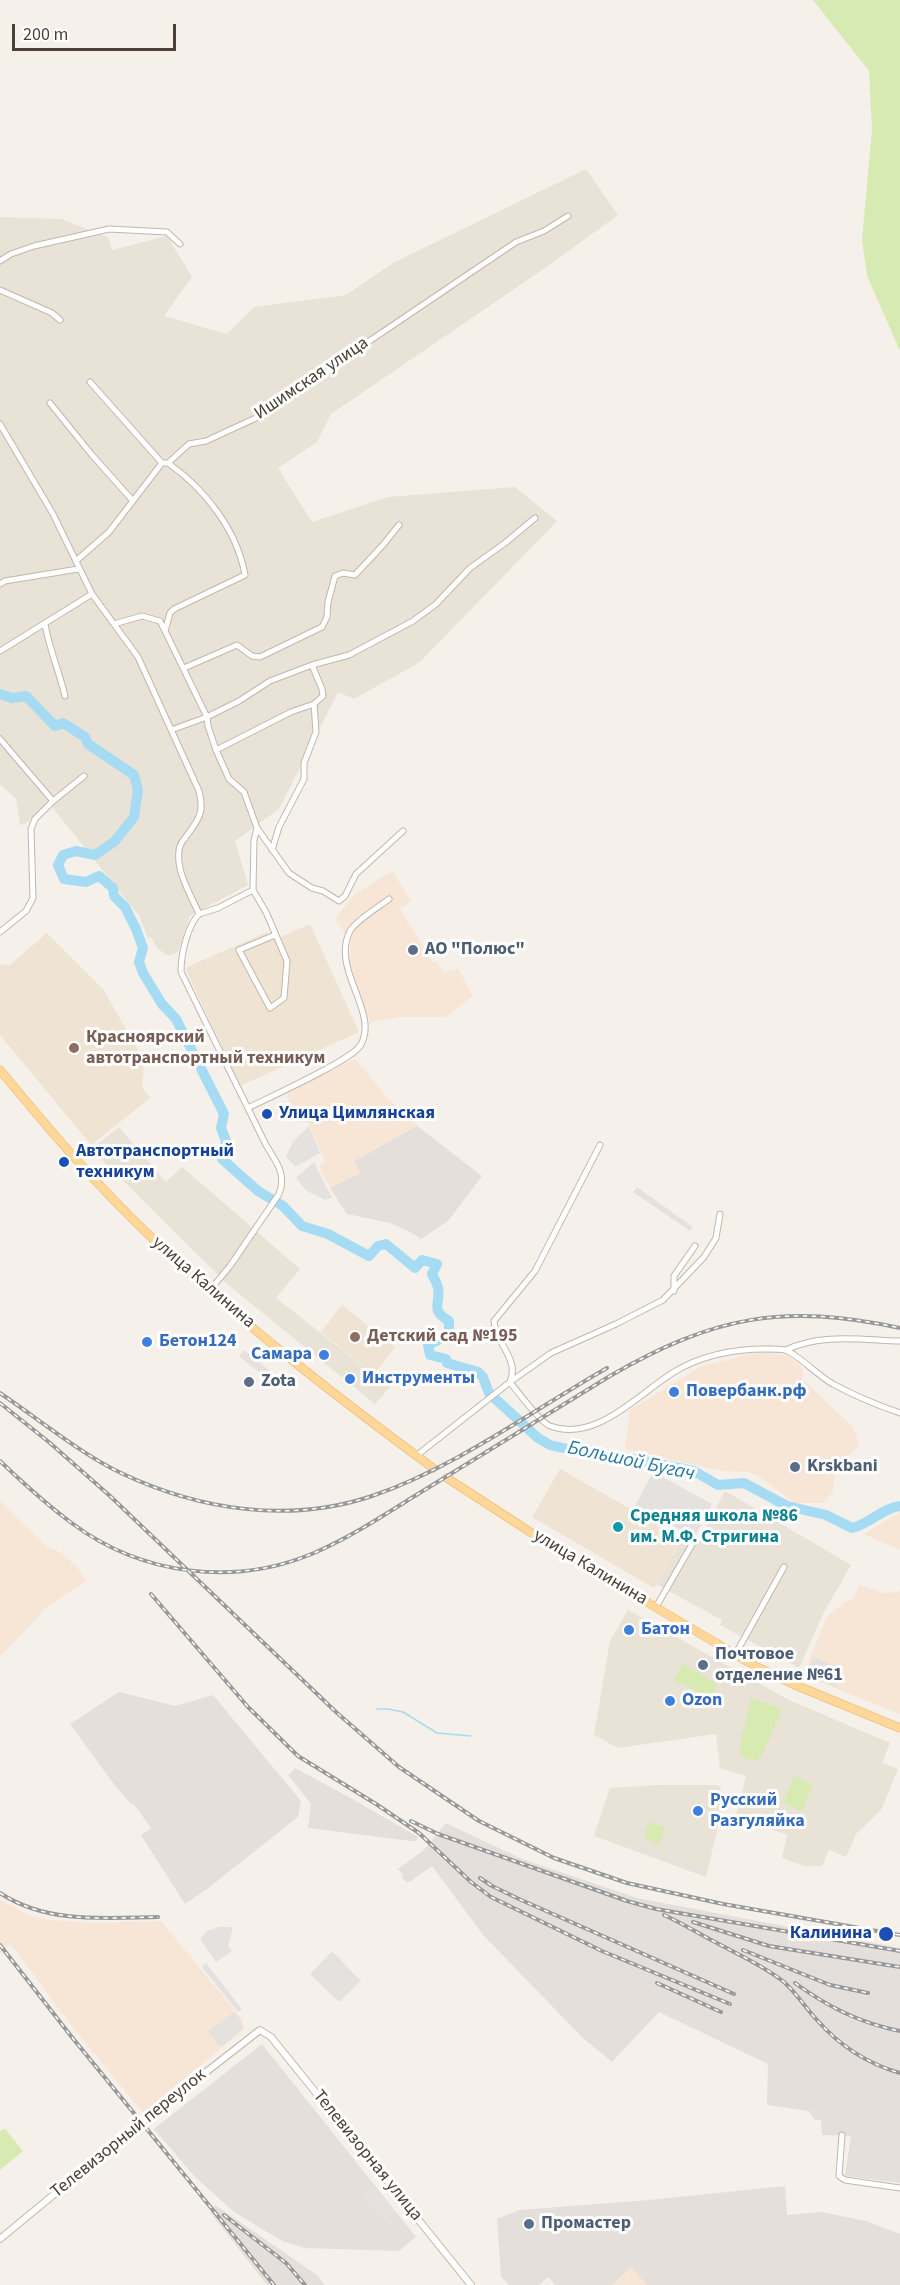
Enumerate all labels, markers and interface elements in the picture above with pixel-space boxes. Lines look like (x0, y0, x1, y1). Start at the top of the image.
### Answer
scale bar (15, 12, 178, 50)
text: 200 m (23, 22, 68, 47)
street label: Ишимская улица (251, 333, 373, 425)
place label: АО "Полюс" (425, 939, 525, 961)
marker: АО "Полюс" (406, 943, 420, 957)
place label: Красноярский автотранспортный техникум (86, 1027, 325, 1070)
marker: Красноярский автотранспортный техникум (67, 1041, 81, 1055)
place label: Улица Цимлянская (279, 1103, 435, 1125)
marker: Улица Цимлянская (260, 1107, 274, 1121)
place label: Автотранспортный техникум (76, 1141, 234, 1184)
marker: Автотранспортный техникум (57, 1155, 71, 1169)
street label: улица Калинина (147, 1232, 259, 1334)
place label: Детский сад №195 (367, 1326, 518, 1348)
marker: Детский сад №195 (348, 1330, 362, 1344)
place label: Бетон124 (159, 1331, 236, 1353)
marker: Бетон124 (140, 1335, 154, 1349)
place label: Самара (251, 1344, 312, 1366)
marker: Самара (317, 1348, 331, 1362)
place label: Инструменты (362, 1368, 475, 1390)
place label: Zota (261, 1371, 296, 1393)
marker: Инструменты (343, 1372, 357, 1386)
marker: Zota (242, 1375, 256, 1389)
place label: Повербанк.рф (686, 1381, 807, 1403)
marker: Повербанк.рф (667, 1385, 681, 1399)
water label: Большой Бугач (565, 1437, 697, 1487)
place label: Krskbani (807, 1456, 878, 1478)
marker: Krskbani (788, 1460, 802, 1474)
place label: Средняя школа №86 им. М.Ф. Стригина (630, 1506, 798, 1549)
marker: Средняя школа №86 им. М.Ф. Стригина (611, 1520, 625, 1534)
street label: улица Калинина (529, 1525, 651, 1611)
place label: Батон (641, 1619, 690, 1641)
marker: Батон (622, 1623, 636, 1637)
place label: Почтовое отделение №61 (715, 1644, 843, 1686)
marker: Почтовое отделение №61 (696, 1658, 710, 1672)
place label: Ozon (682, 1690, 722, 1712)
marker: Ozon (663, 1694, 677, 1708)
place label: Русский Разгуляйка (710, 1790, 805, 1832)
marker: Русский Разгуляйка (691, 1804, 705, 1818)
place label: Калинина (790, 1923, 872, 1945)
marker: Калинина (877, 1925, 895, 1943)
street label: Телевизорный переулок (47, 2065, 211, 2203)
street label: Телевизорная улица (308, 2086, 426, 2226)
place label: Промастер (541, 2213, 631, 2235)
marker: Промастер (522, 2217, 536, 2231)

